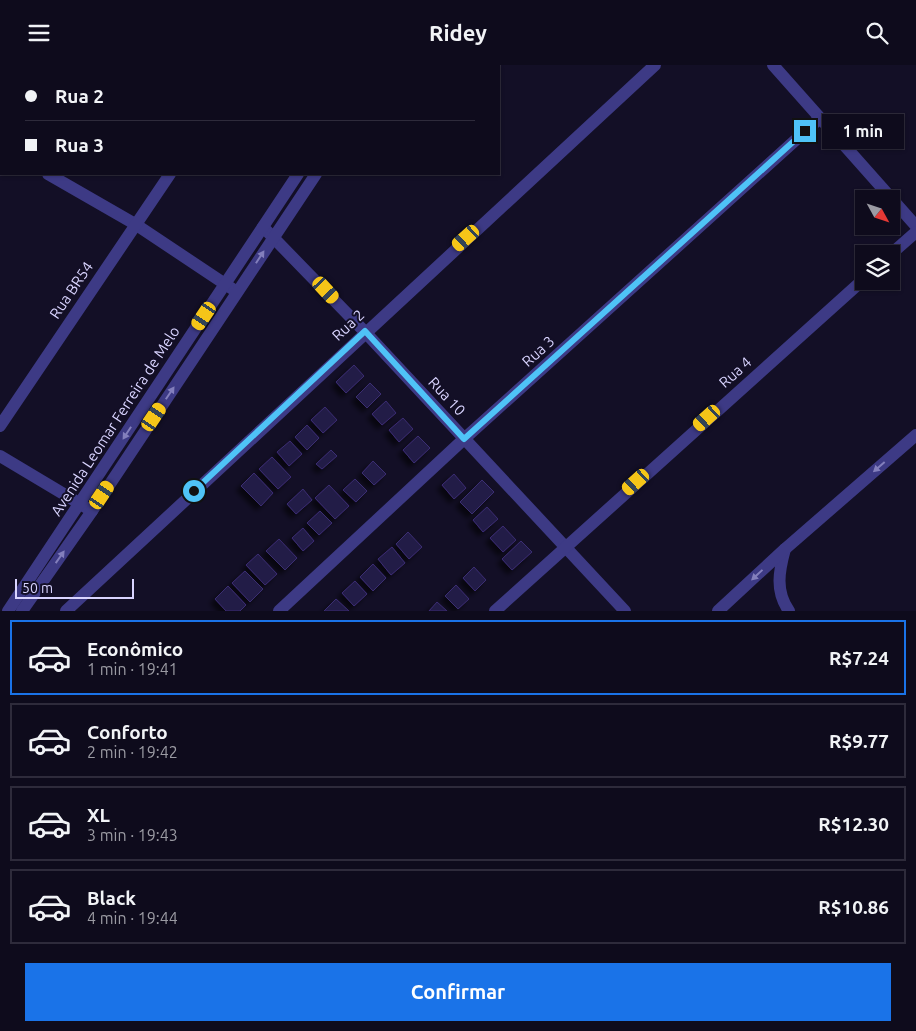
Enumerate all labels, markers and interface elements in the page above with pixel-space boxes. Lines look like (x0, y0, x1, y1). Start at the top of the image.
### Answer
icon: menu (25, 19, 53, 47)
icon: search (863, 19, 891, 47)
text: Ridey (429, 20, 487, 45)
text: Rua 2 (55, 85, 104, 107)
callout: 1 min (822, 113, 905, 149)
route end (794, 120, 816, 142)
text: 1 min (843, 122, 883, 140)
text: Rua 3 (55, 134, 104, 156)
north arrow (855, 190, 900, 235)
map controls (855, 190, 900, 290)
car (449, 222, 482, 254)
button: layers (855, 245, 900, 290)
one-way arrow (255, 251, 264, 264)
street label: Rua BR54 (46, 258, 96, 322)
car (310, 274, 341, 306)
car (189, 299, 218, 333)
street label: Rua 2 (328, 306, 368, 344)
street label: Avenida Leomar Ferreira de Melo (47, 323, 183, 519)
street label: Rua 3 (518, 332, 558, 370)
street label: Rua 4 (715, 353, 755, 391)
street label: Rua 10 (425, 373, 469, 419)
one-way arrow (166, 386, 175, 400)
car (139, 400, 168, 434)
car (690, 402, 723, 434)
one-way arrow (122, 427, 131, 440)
one-way arrow (873, 462, 886, 473)
car (619, 466, 652, 498)
car (87, 478, 116, 512)
route start (183, 480, 205, 502)
one-way arrow (55, 550, 65, 564)
one-way arrow (752, 569, 764, 581)
scale bar (15, 576, 134, 599)
text: 50 m (22, 580, 53, 596)
icon: car (27, 635, 72, 680)
text: Econômico (87, 638, 183, 660)
text: R$7.24 (829, 647, 889, 669)
text: 1 min · 19:41 (87, 660, 178, 678)
icon: car (27, 718, 72, 763)
text: Conforto (87, 721, 168, 743)
text: R$9.77 (829, 730, 889, 752)
text: 2 min · 19:42 (87, 743, 178, 761)
icon: car (27, 801, 72, 846)
text: XL (87, 804, 110, 826)
text: R$12.30 (818, 813, 889, 835)
text: 3 min · 19:43 (87, 826, 178, 844)
icon: car (27, 884, 72, 929)
text: Black (87, 887, 136, 909)
text: R$10.86 (818, 896, 889, 918)
text: 4 min · 19:44 (87, 909, 178, 927)
button: Confirmar (25, 963, 891, 1021)

